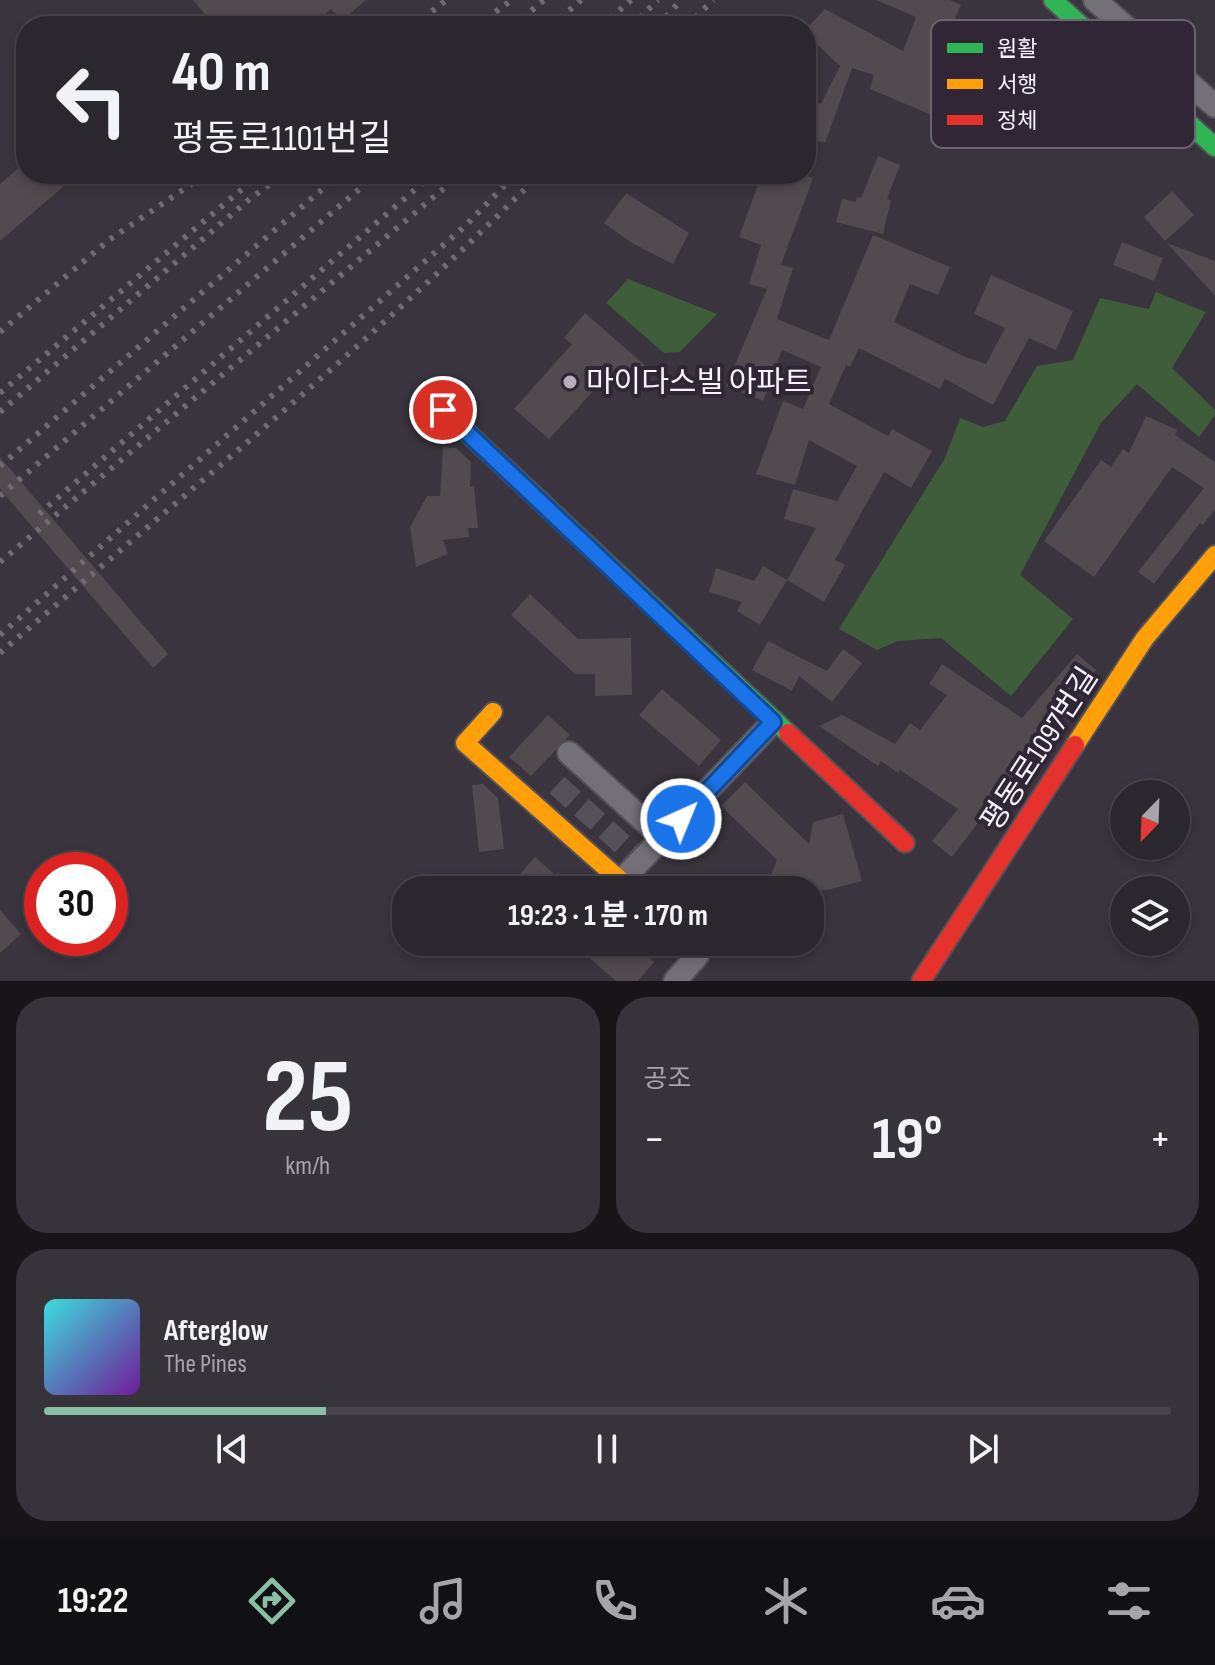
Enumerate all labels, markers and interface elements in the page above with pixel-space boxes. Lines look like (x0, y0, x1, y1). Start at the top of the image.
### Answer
legend (931, 20, 1195, 148)
text: 원활 (997, 36, 1037, 63)
text: 40 m (172, 40, 271, 107)
icon: left (40, 48, 144, 152)
text: 서행 (997, 72, 1037, 99)
text: 정체 (997, 108, 1037, 135)
text: 평동로1101번길 (172, 118, 391, 161)
place label: 마이다스빌 아파트 (586, 365, 812, 401)
marker: 마이다스빌 아파트 (561, 373, 579, 391)
pin (409, 376, 477, 444)
icon: arrive (421, 388, 465, 432)
street label: 평동로1097번길 (974, 661, 1106, 838)
position arrow (639, 777, 723, 861)
north arrow (1110, 780, 1190, 860)
map controls (1110, 780, 1190, 956)
speed limit sign: 30 (24, 852, 128, 956)
button: layers (1110, 876, 1190, 956)
text: 19:23 · 1 분 · 170 m (508, 898, 708, 934)
text: 25 (262, 1036, 353, 1161)
text: 공조 (644, 1064, 691, 1095)
text: 19° (872, 1104, 943, 1176)
text: − (644, 1113, 665, 1166)
text: + (1149, 1113, 1171, 1166)
text: km/h (285, 1151, 330, 1182)
text: Afterglow (164, 1313, 269, 1349)
text: The Pines (164, 1349, 247, 1380)
icon: previous (210, 1427, 254, 1471)
icon: pause (585, 1427, 629, 1471)
icon: next (961, 1427, 1005, 1471)
icon: directions (244, 1573, 300, 1629)
icon: music (415, 1573, 471, 1629)
icon: phone (587, 1573, 643, 1629)
icon: climate (758, 1573, 814, 1629)
icon: car (930, 1573, 986, 1629)
icon: filters (1101, 1573, 1157, 1629)
text: 19:22 (58, 1580, 128, 1623)

